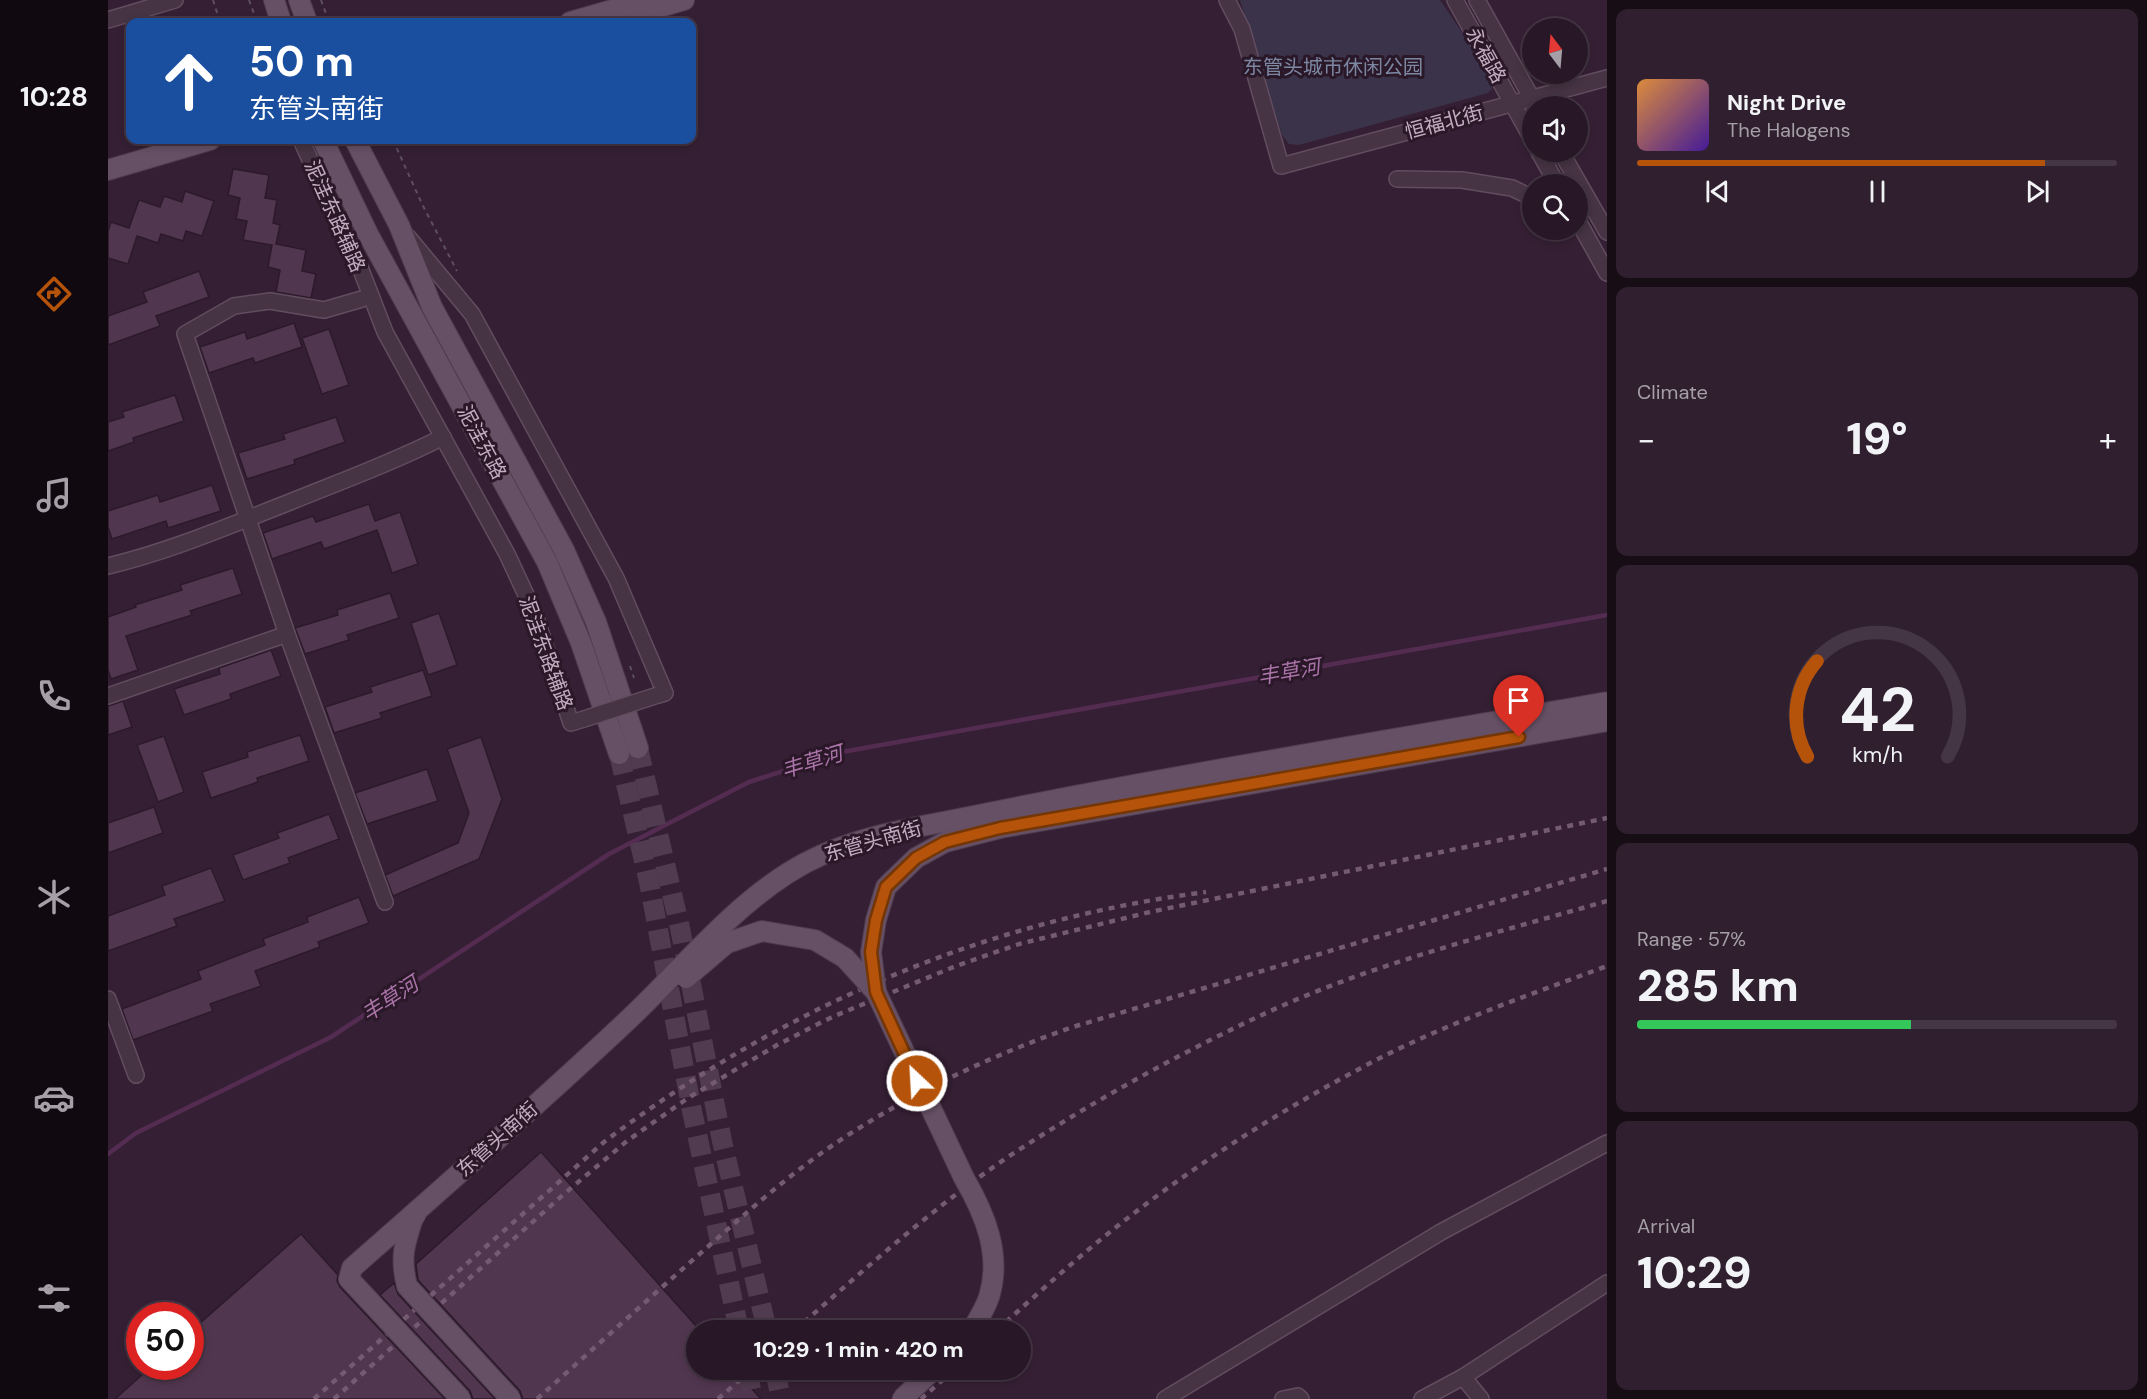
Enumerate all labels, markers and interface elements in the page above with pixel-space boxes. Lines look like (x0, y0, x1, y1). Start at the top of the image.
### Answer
north arrow (1522, 18, 1588, 84)
map controls (1522, 18, 1588, 240)
street label: 永福路 (1460, 22, 1512, 88)
text: 50 m (249, 34, 354, 89)
icon: ahead (150, 42, 228, 120)
park label: 东管头城市休闲公园 (1243, 54, 1423, 80)
text: 10:28 (20, 79, 88, 114)
text: Night Drive (1727, 88, 1846, 117)
text: 东管头南街 (249, 91, 384, 126)
button: sound (1522, 96, 1588, 162)
street label: 恒福北街 (1402, 99, 1486, 145)
text: The Halogens (1727, 117, 1850, 143)
street label: 泥洼东路辅路 (299, 156, 371, 276)
button: search (1522, 174, 1588, 240)
icon: previous (1701, 175, 1734, 208)
icon: pause (1861, 175, 1894, 208)
icon: next (2021, 175, 2054, 208)
icon: directions (33, 273, 75, 315)
text: Climate (1637, 379, 1708, 405)
street label: 泥洼东路 (452, 401, 512, 483)
text: 19° (1846, 409, 1908, 468)
text: − (1637, 418, 1655, 461)
text: + (2099, 418, 2117, 461)
icon: music (33, 474, 75, 516)
street label: 泥洼东路辅路 (513, 592, 579, 714)
water label: 丰草河 (1256, 652, 1326, 691)
text: 42 (1839, 669, 1915, 750)
icon: phone (33, 675, 75, 717)
pin (1493, 675, 1544, 737)
icon: arrive (1502, 684, 1535, 717)
water label: 丰草河 (778, 738, 850, 785)
text: km/h (1852, 741, 1902, 769)
street label: 东管头南街 (821, 815, 925, 867)
icon: climate (33, 876, 75, 918)
text: Range · 57% (1637, 926, 1746, 952)
text: 285 km (1637, 956, 1799, 1015)
water label: 丰草河 (356, 968, 427, 1028)
position arrow (885, 1049, 949, 1113)
icon: car (33, 1077, 75, 1119)
street label: 东管头南街 (451, 1096, 543, 1182)
text: Arrival (1637, 1213, 1695, 1239)
text: 10:29 (1637, 1243, 1752, 1302)
icon: filters (33, 1277, 75, 1319)
speed limit sign: 50 (126, 1302, 204, 1380)
text: 10:29 · 1 min · 420 m (753, 1335, 964, 1364)

